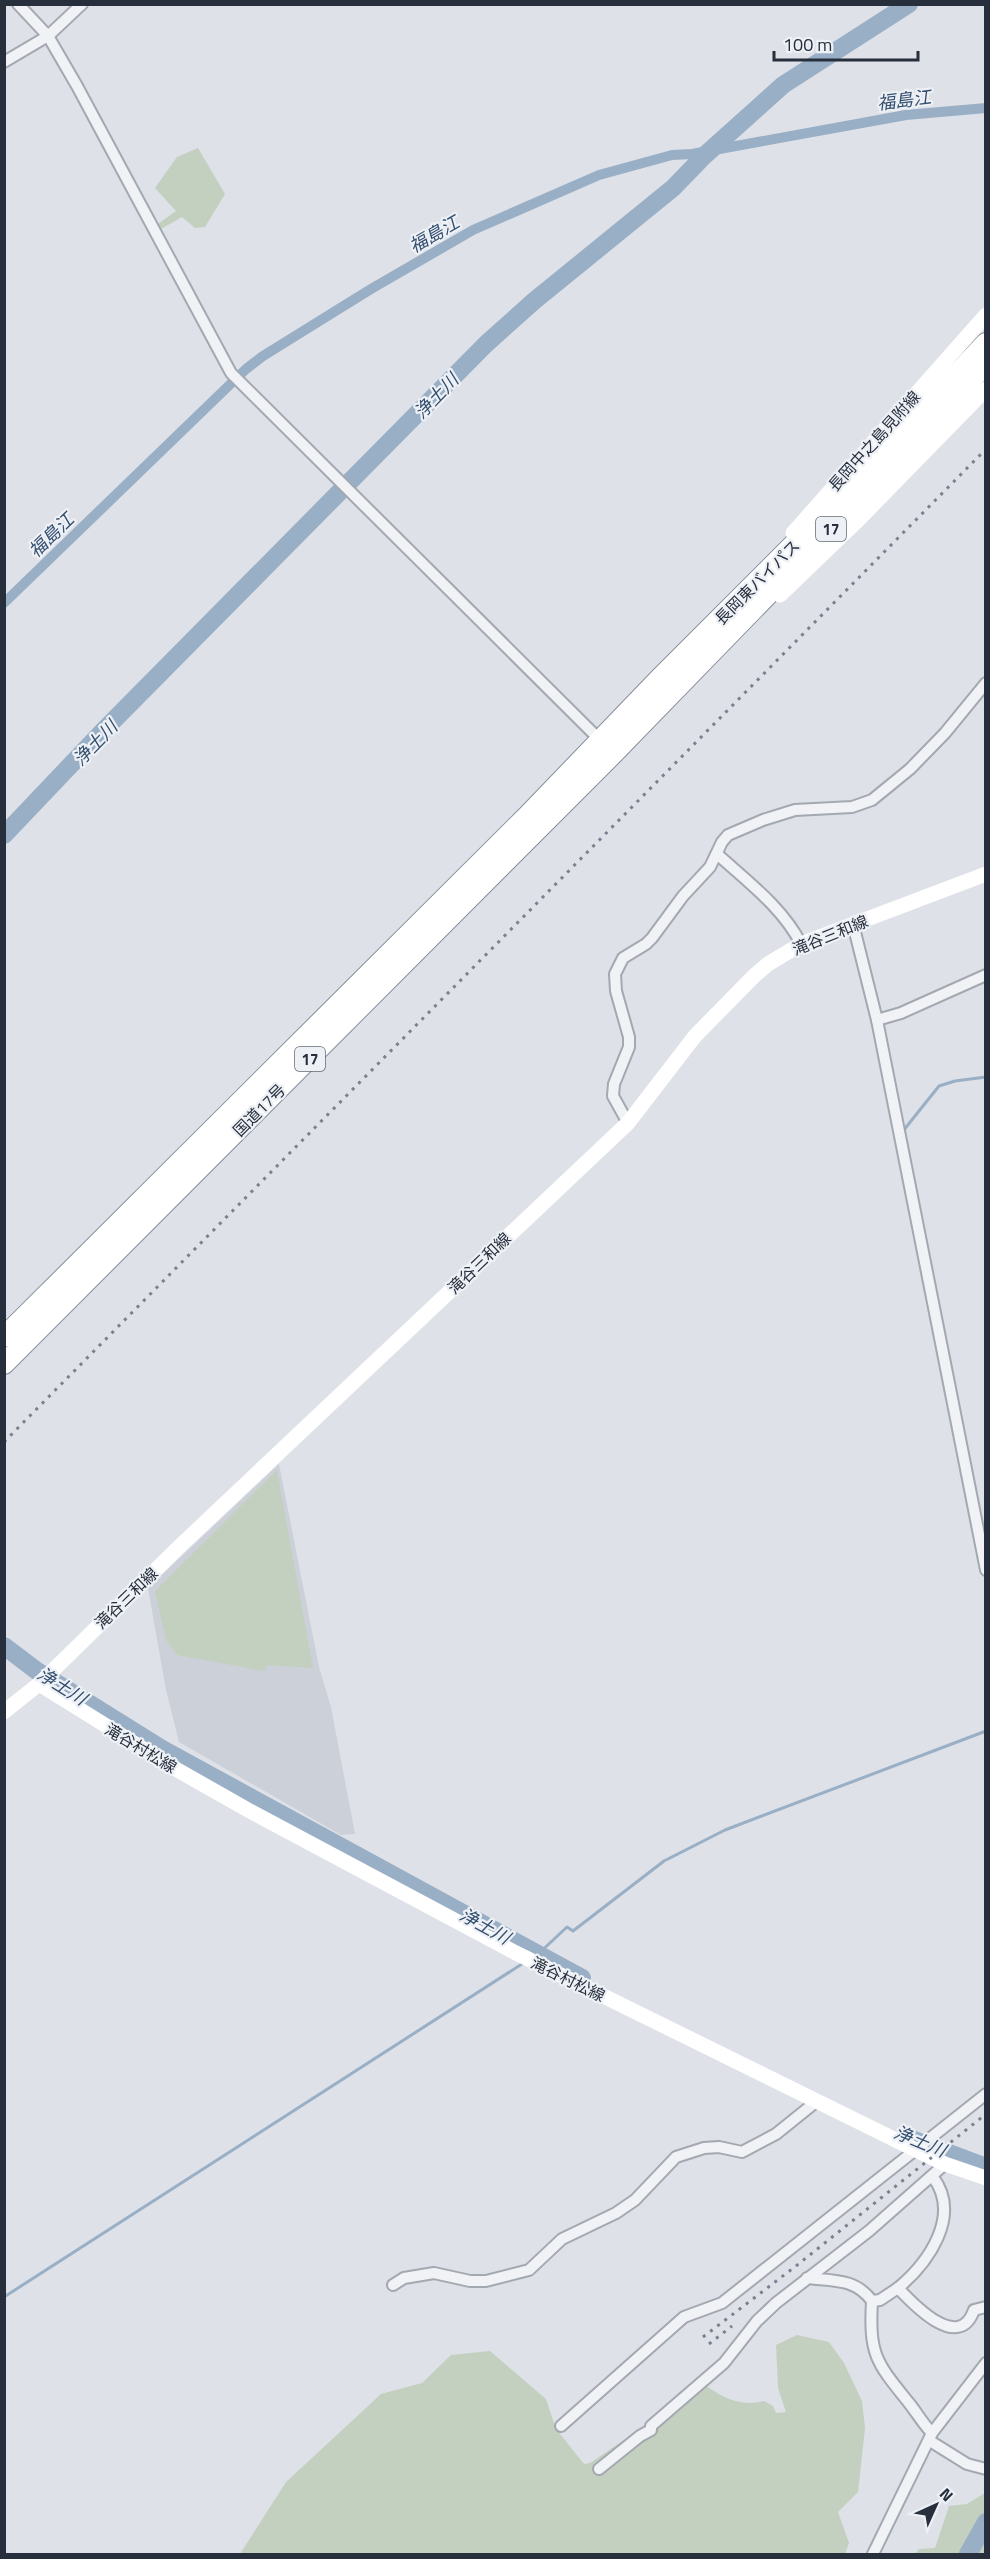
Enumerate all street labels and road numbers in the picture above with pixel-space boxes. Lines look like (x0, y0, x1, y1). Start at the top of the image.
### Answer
street label: 長岡中之島見附線 (822, 385, 926, 497)
road number: 17 (816, 517, 846, 541)
street label: 長岡東バイパス (709, 534, 805, 630)
street label: 滝谷三和線 (788, 909, 872, 961)
road number: 17 (295, 1047, 325, 1071)
street label: 国道17号 (227, 1078, 291, 1142)
street label: 滝谷三和線 (442, 1227, 516, 1299)
street label: 滝谷三和線 (89, 1562, 163, 1634)
street label: 滝谷村松線 (101, 1717, 181, 1779)
street label: 滝谷村松線 (527, 1951, 609, 2007)

